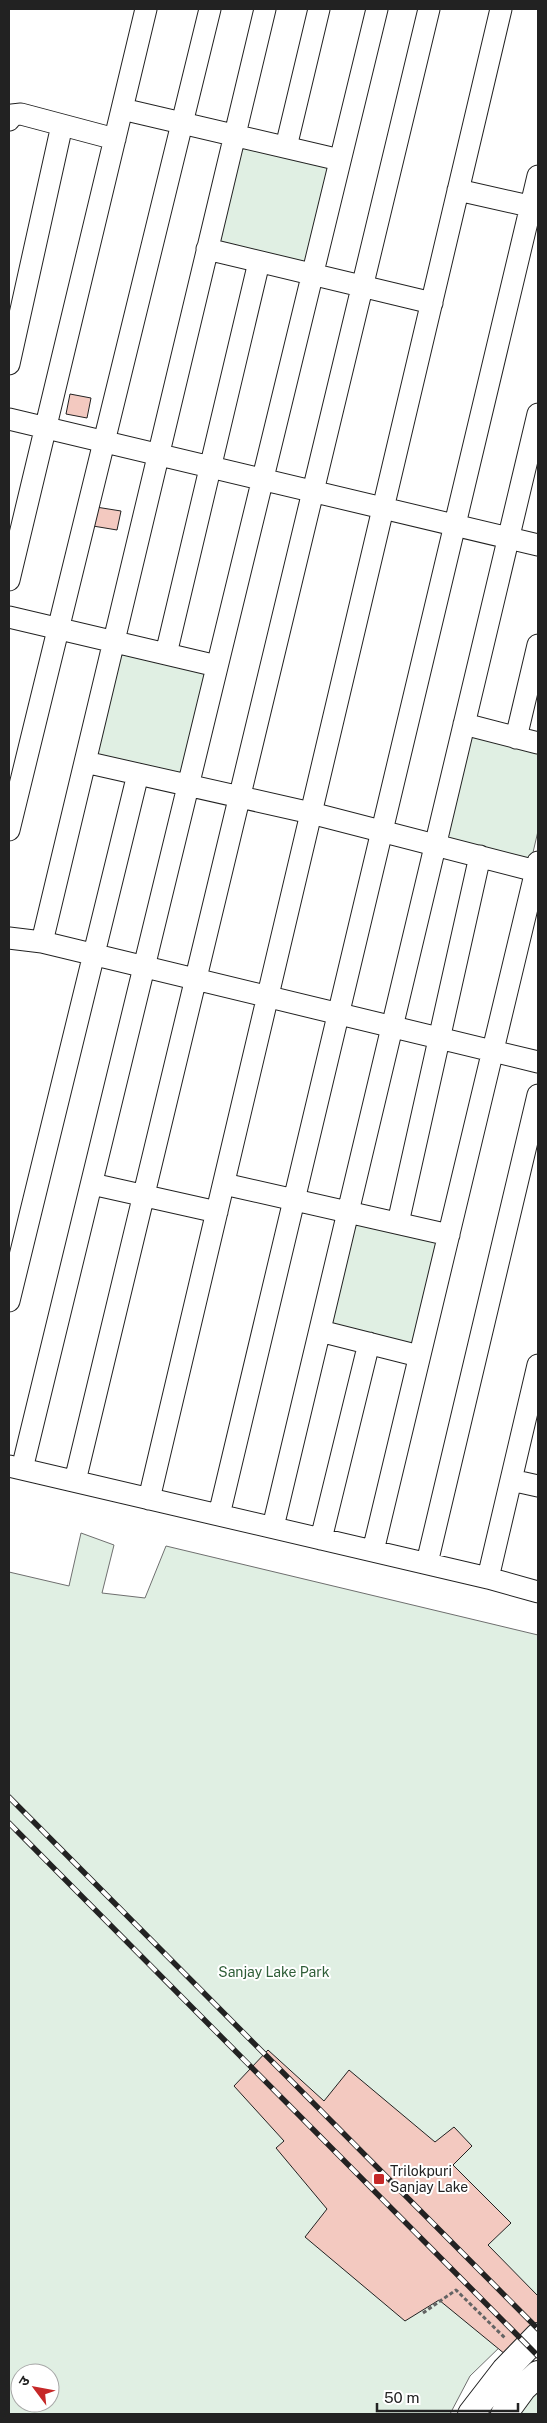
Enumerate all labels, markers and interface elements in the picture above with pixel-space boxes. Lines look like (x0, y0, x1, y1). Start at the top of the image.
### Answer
park label: Sanjay Lake Park (218, 1964, 330, 1980)
place label: Trilokpuri Sanjay Lake (390, 2163, 468, 2195)
marker: Trilokpuri Sanjay Lake (372, 2172, 386, 2186)
north arrow (10, 2363, 60, 2413)
text: उ (15, 2373, 33, 2389)
scale bar (377, 2380, 518, 2412)
text: 50 m (384, 2389, 419, 2406)

